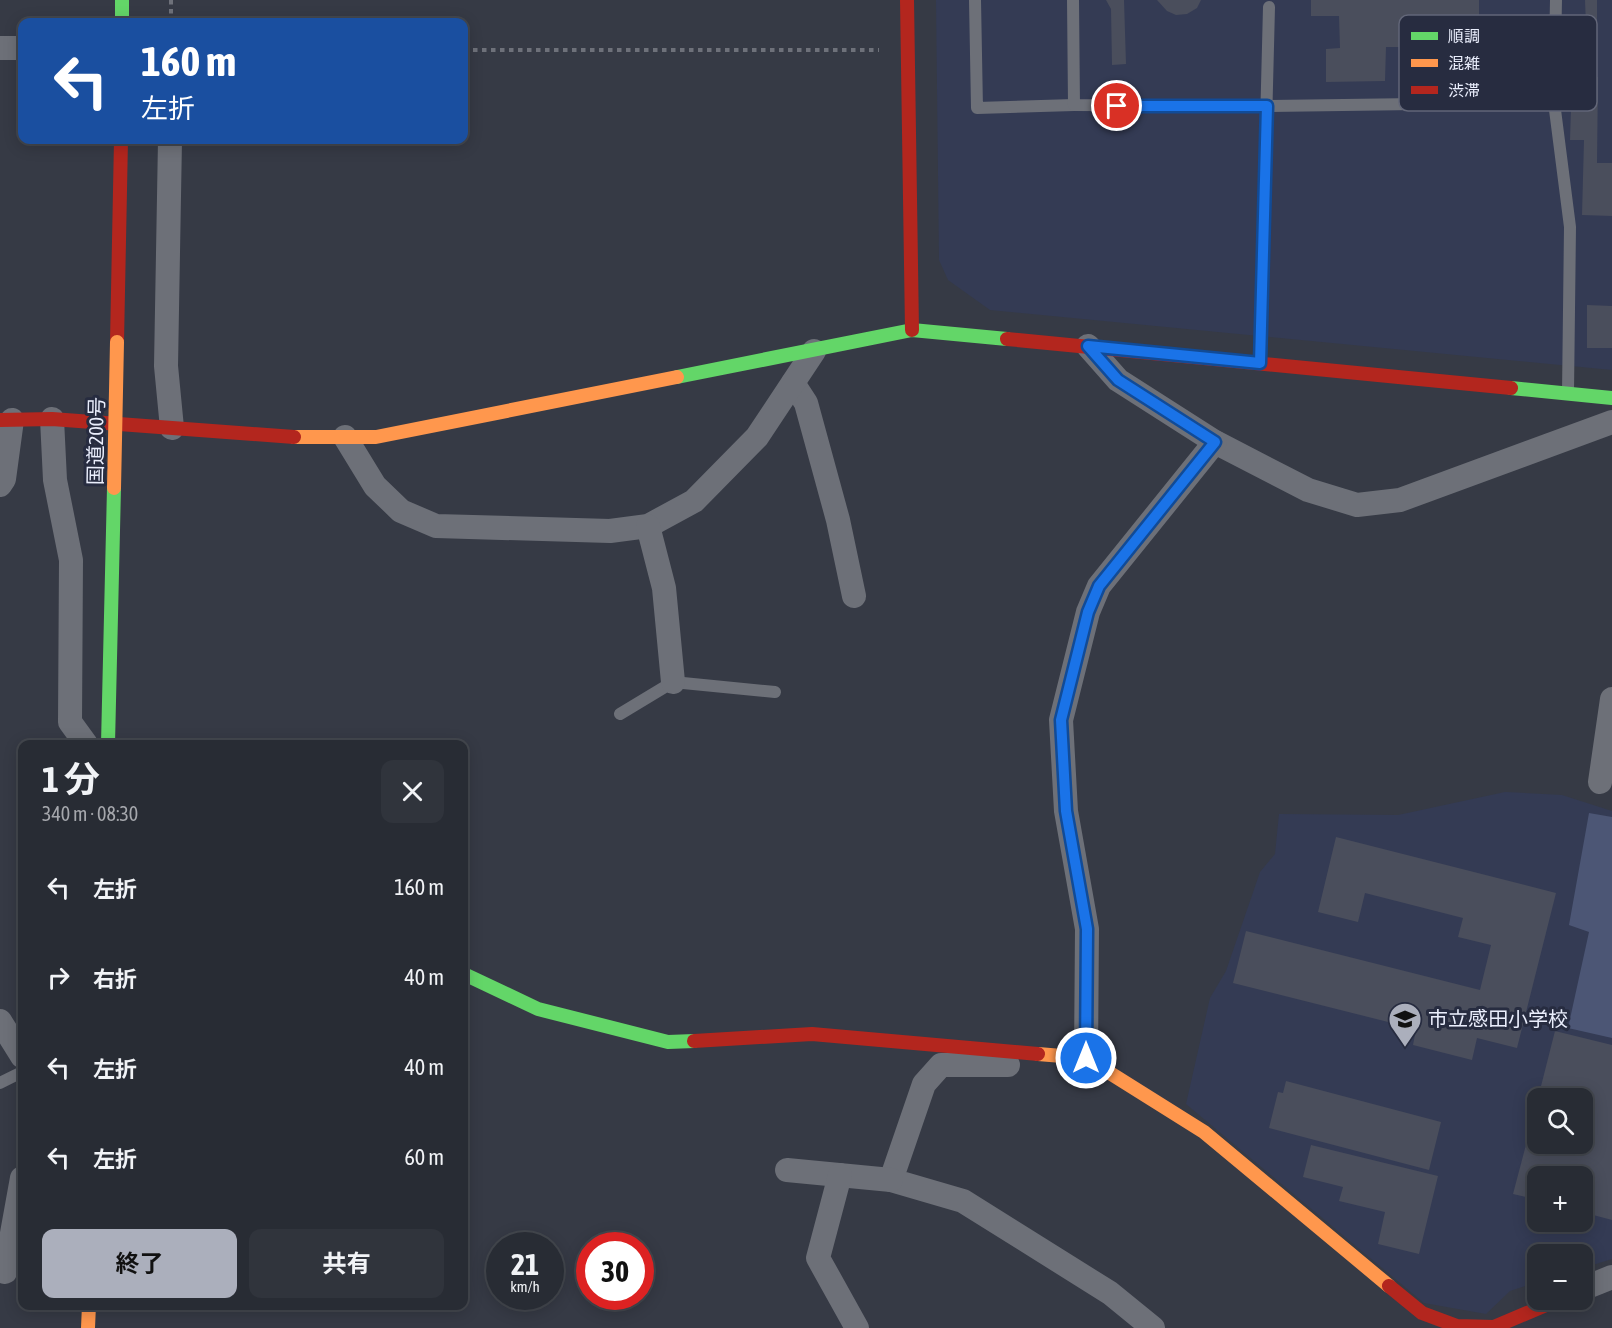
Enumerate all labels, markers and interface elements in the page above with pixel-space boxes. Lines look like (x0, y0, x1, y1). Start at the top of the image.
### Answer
legend (1399, 15, 1597, 111)
text: 順調 (1448, 27, 1480, 45)
text: 160 m (141, 37, 236, 85)
icon: left (42, 42, 120, 120)
text: 混雑 (1448, 54, 1480, 72)
pin (1091, 80, 1142, 131)
text: 渋滞 (1448, 81, 1480, 99)
icon: arrive (1100, 89, 1133, 122)
text: 左折 (141, 93, 195, 124)
street label: 国道200号 (83, 397, 108, 485)
text: 1 分 (42, 758, 100, 800)
button: close (381, 760, 444, 823)
text: 340 m · 08:30 (42, 802, 138, 825)
icon: left (42, 871, 75, 904)
text: 160 m (394, 874, 444, 900)
text: 左折 (93, 876, 137, 902)
icon: right (42, 961, 75, 994)
text: 40 m (404, 964, 444, 990)
text: 右折 (93, 966, 137, 992)
school or university icon: 市立感田小学校 (1387, 1001, 1423, 1048)
place label: 市立感田小学校 (1428, 1007, 1568, 1030)
position arrow (1054, 1026, 1118, 1090)
icon: left (42, 1051, 75, 1084)
text: 40 m (404, 1054, 444, 1080)
text: 左折 (93, 1056, 137, 1082)
map controls (1527, 1088, 1593, 1310)
button: search (1527, 1088, 1593, 1154)
icon: left (42, 1141, 75, 1174)
text: 60 m (404, 1144, 444, 1170)
text: 左折 (93, 1146, 137, 1172)
button: + (1527, 1166, 1593, 1232)
button: 終了 (42, 1229, 237, 1298)
button: 共有 (249, 1229, 444, 1298)
speed limit sign: 30 (576, 1232, 654, 1310)
button: − (1527, 1244, 1593, 1310)
text: 21 (511, 1247, 539, 1281)
text: km/h (510, 1278, 540, 1295)

